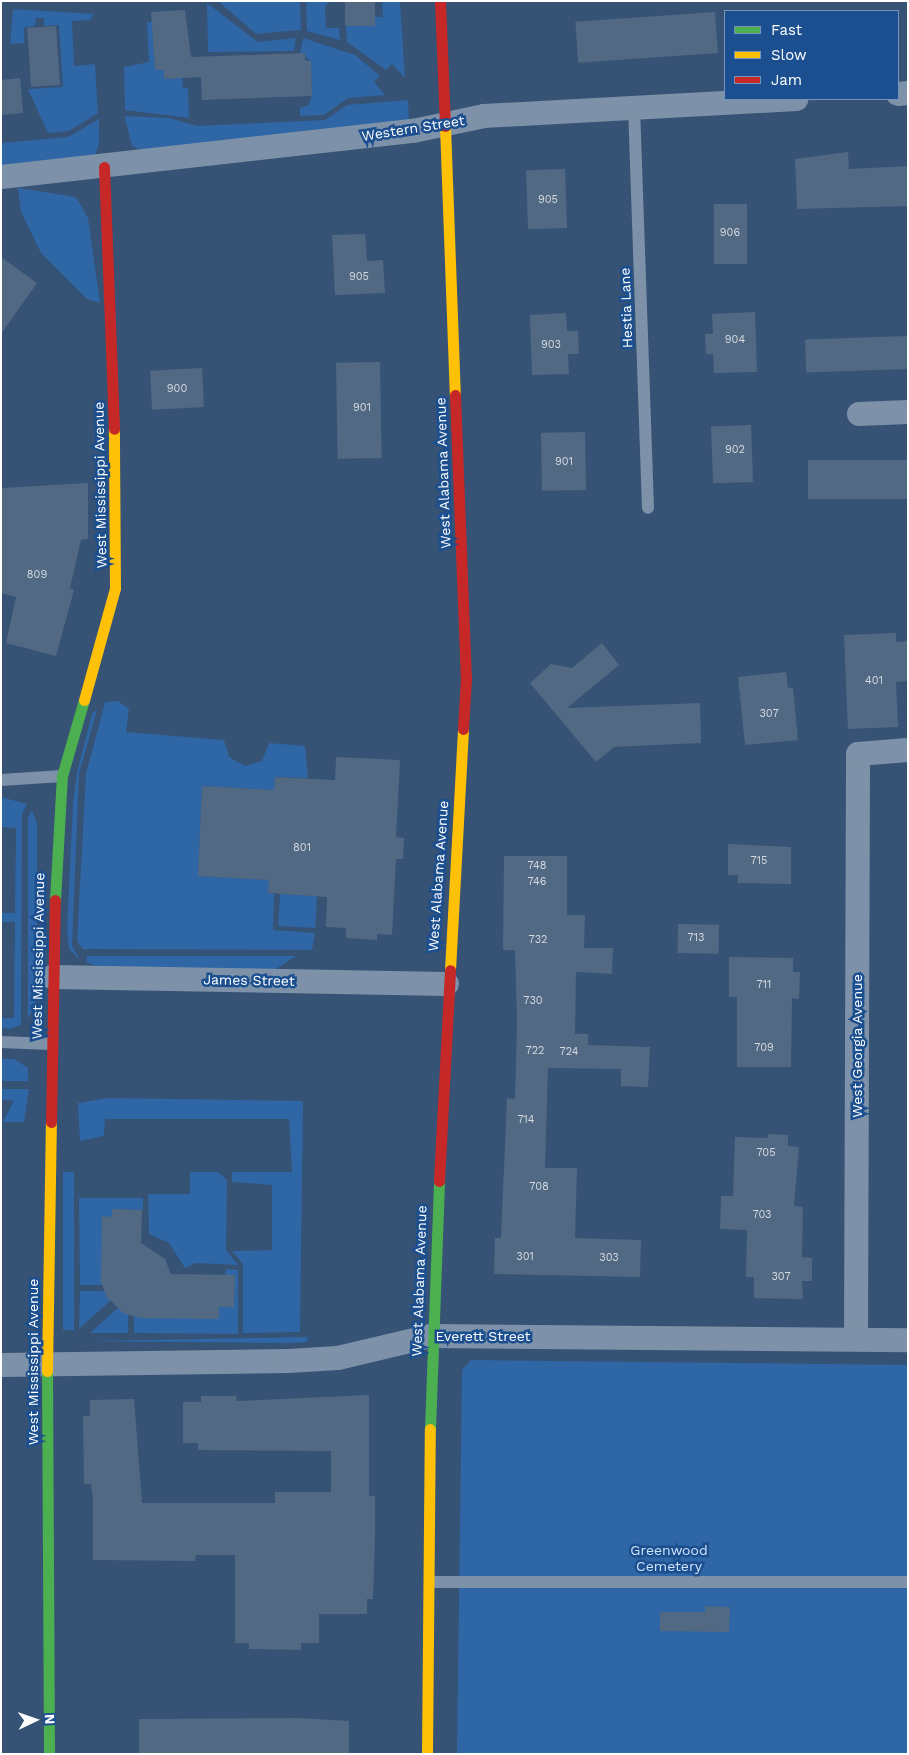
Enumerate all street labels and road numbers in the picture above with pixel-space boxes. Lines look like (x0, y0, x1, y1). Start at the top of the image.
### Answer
street label: Western Street (360, 112, 466, 144)
street label: Hestia Lane (616, 267, 636, 349)
street label: West Alabama Avenue (432, 396, 454, 550)
street label: West Mississippi Avenue (90, 401, 110, 569)
street label: West Alabama Avenue (424, 799, 452, 953)
street label: West Mississippi Avenue (28, 872, 48, 1040)
street label: James Street (203, 971, 295, 989)
street label: West Georgia Avenue (849, 974, 865, 1118)
street label: West Alabama Avenue (408, 1204, 430, 1358)
street label: West Mississippi Avenue (25, 1278, 41, 1446)
street label: Everett Street (436, 1328, 530, 1344)

